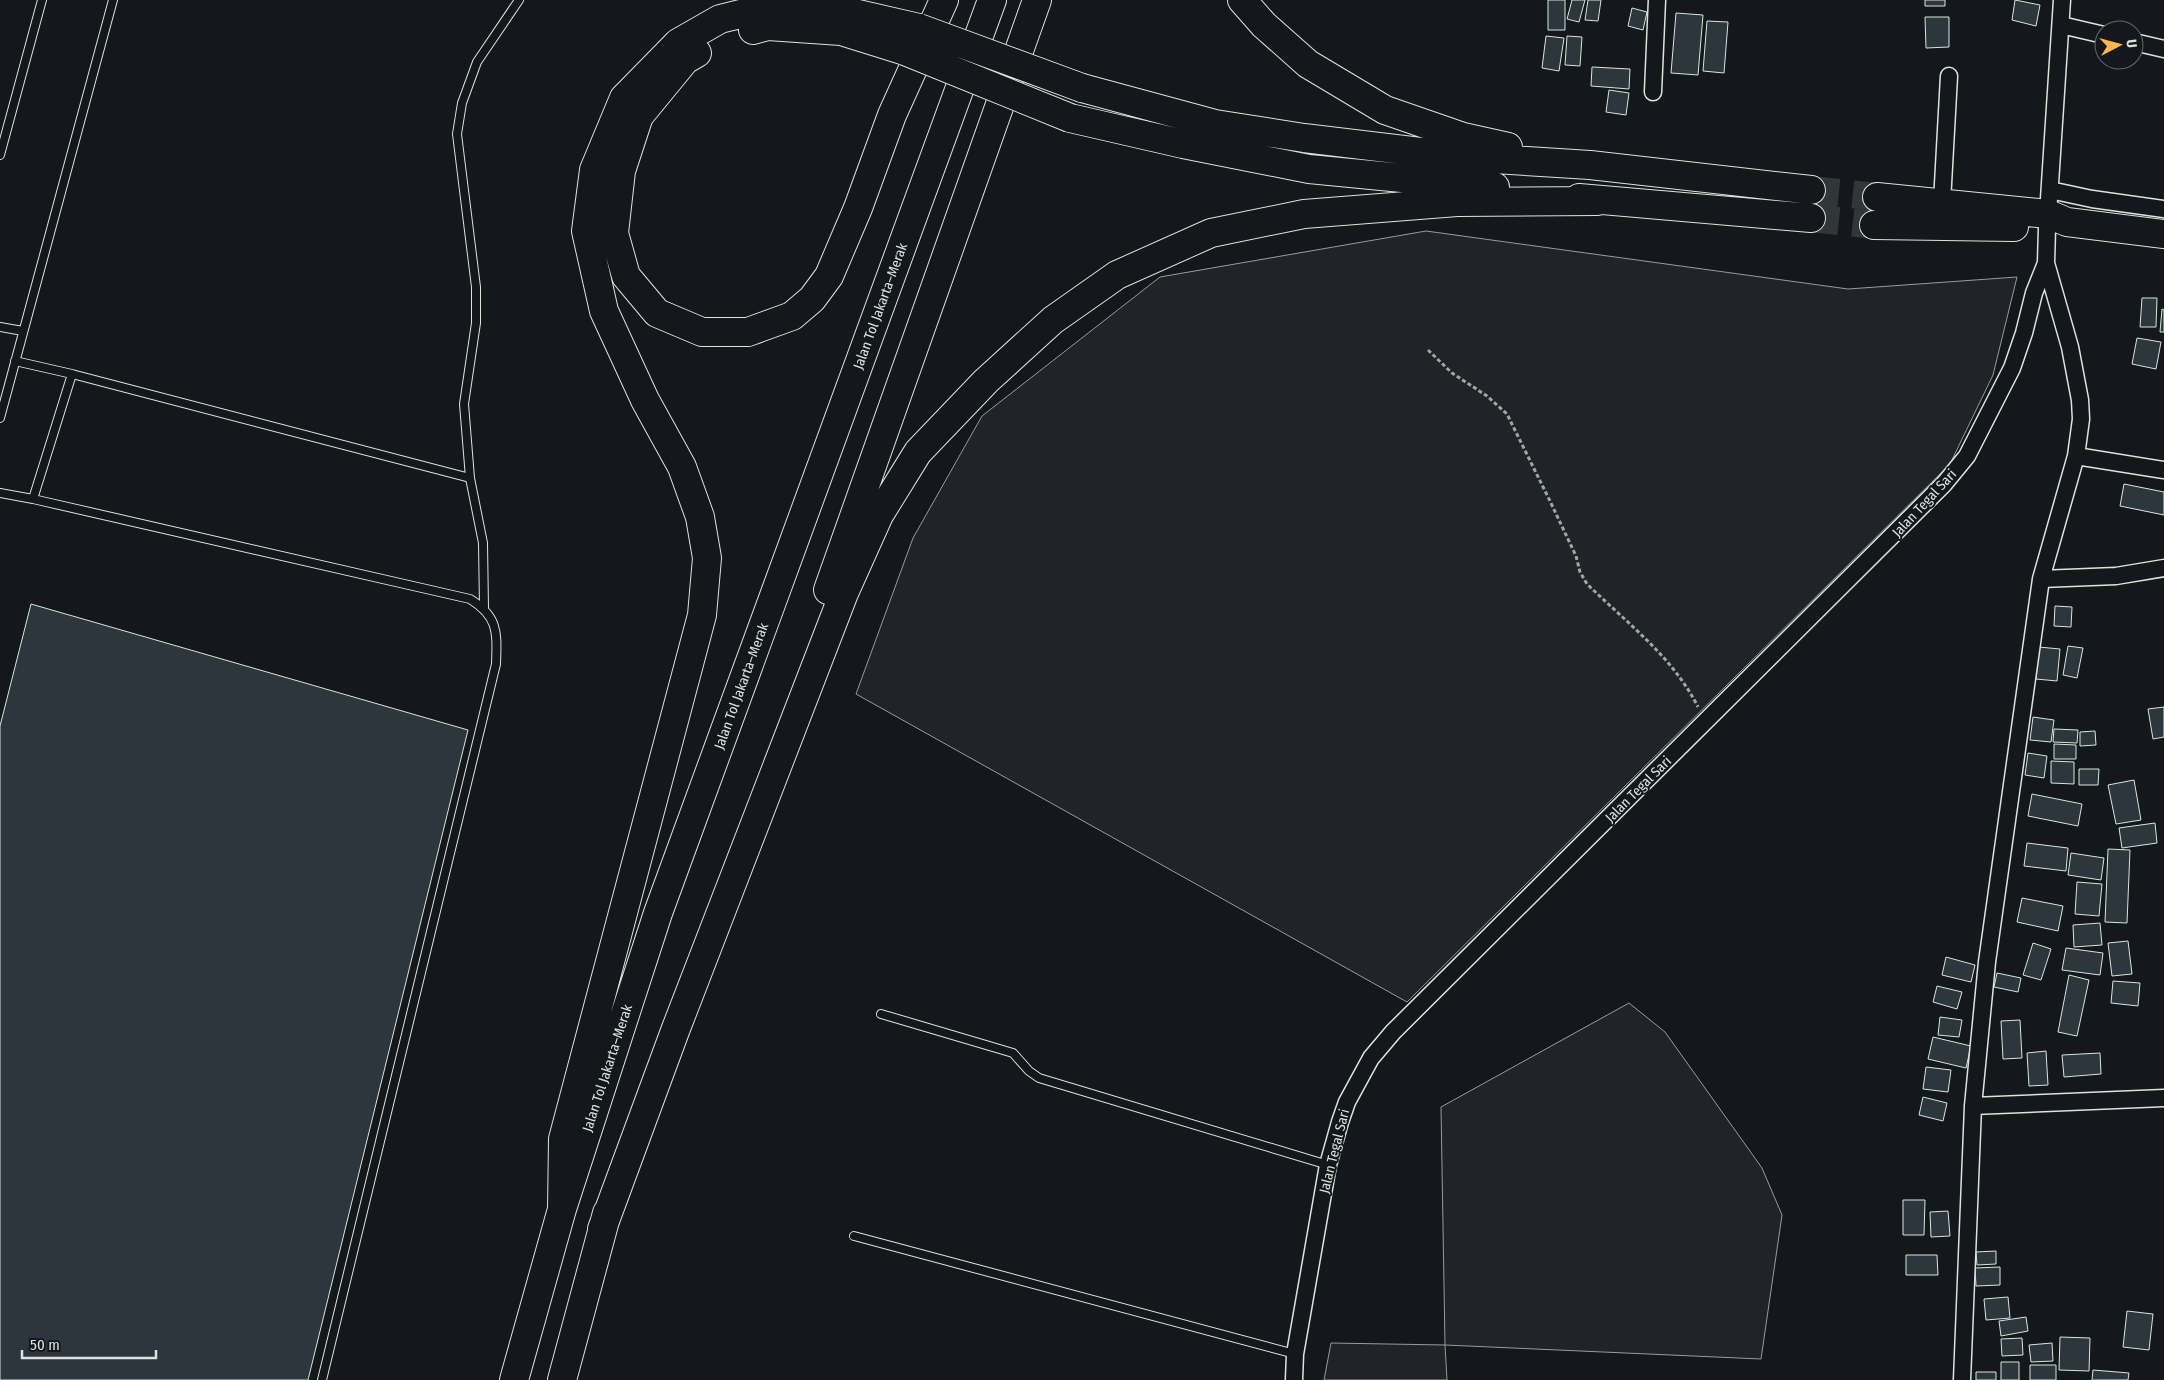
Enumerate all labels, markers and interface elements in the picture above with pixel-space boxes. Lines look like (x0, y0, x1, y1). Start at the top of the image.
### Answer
north arrow (2094, 20, 2144, 70)
text: U (2123, 39, 2140, 49)
street label: Jalan Tol Jakarta–Merak (850, 240, 911, 372)
street label: Jalan Tegal Sari (1889, 466, 1960, 541)
street label: Jalan Tol Jakarta–Merak (711, 620, 772, 752)
street label: Jalan Tegal Sari (1602, 753, 1675, 826)
street label: Jalan Tol Jakarta–Merak (579, 1002, 636, 1134)
street label: Jalan Tegal Sari (1316, 1107, 1353, 1195)
scale bar (22, 1328, 156, 1360)
text: 50 m (30, 1336, 60, 1354)

